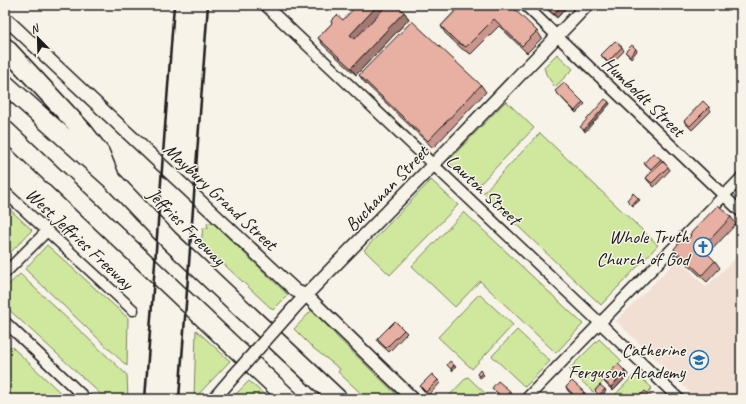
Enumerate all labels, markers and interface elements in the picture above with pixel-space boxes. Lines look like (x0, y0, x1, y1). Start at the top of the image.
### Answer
north arrow (18, 18, 58, 58)
text: N (28, 20, 42, 37)
street label: Humboldt Street (597, 51, 691, 143)
street label: Maybury Grand Street (158, 138, 283, 257)
street label: Buchanan Street (340, 139, 435, 237)
street label: Lawton Street (441, 149, 528, 232)
street label: Jeffries Freeway (141, 182, 232, 272)
street label: West Jeffries Freeway (20, 183, 139, 296)
place label: Whole Truth Church of God (597, 225, 692, 271)
church icon: Whole Truth Church of God (692, 236, 714, 258)
place label: Catherine Ferguson Academy (568, 338, 687, 384)
school or university icon: Catherine Ferguson Academy (688, 349, 710, 371)

